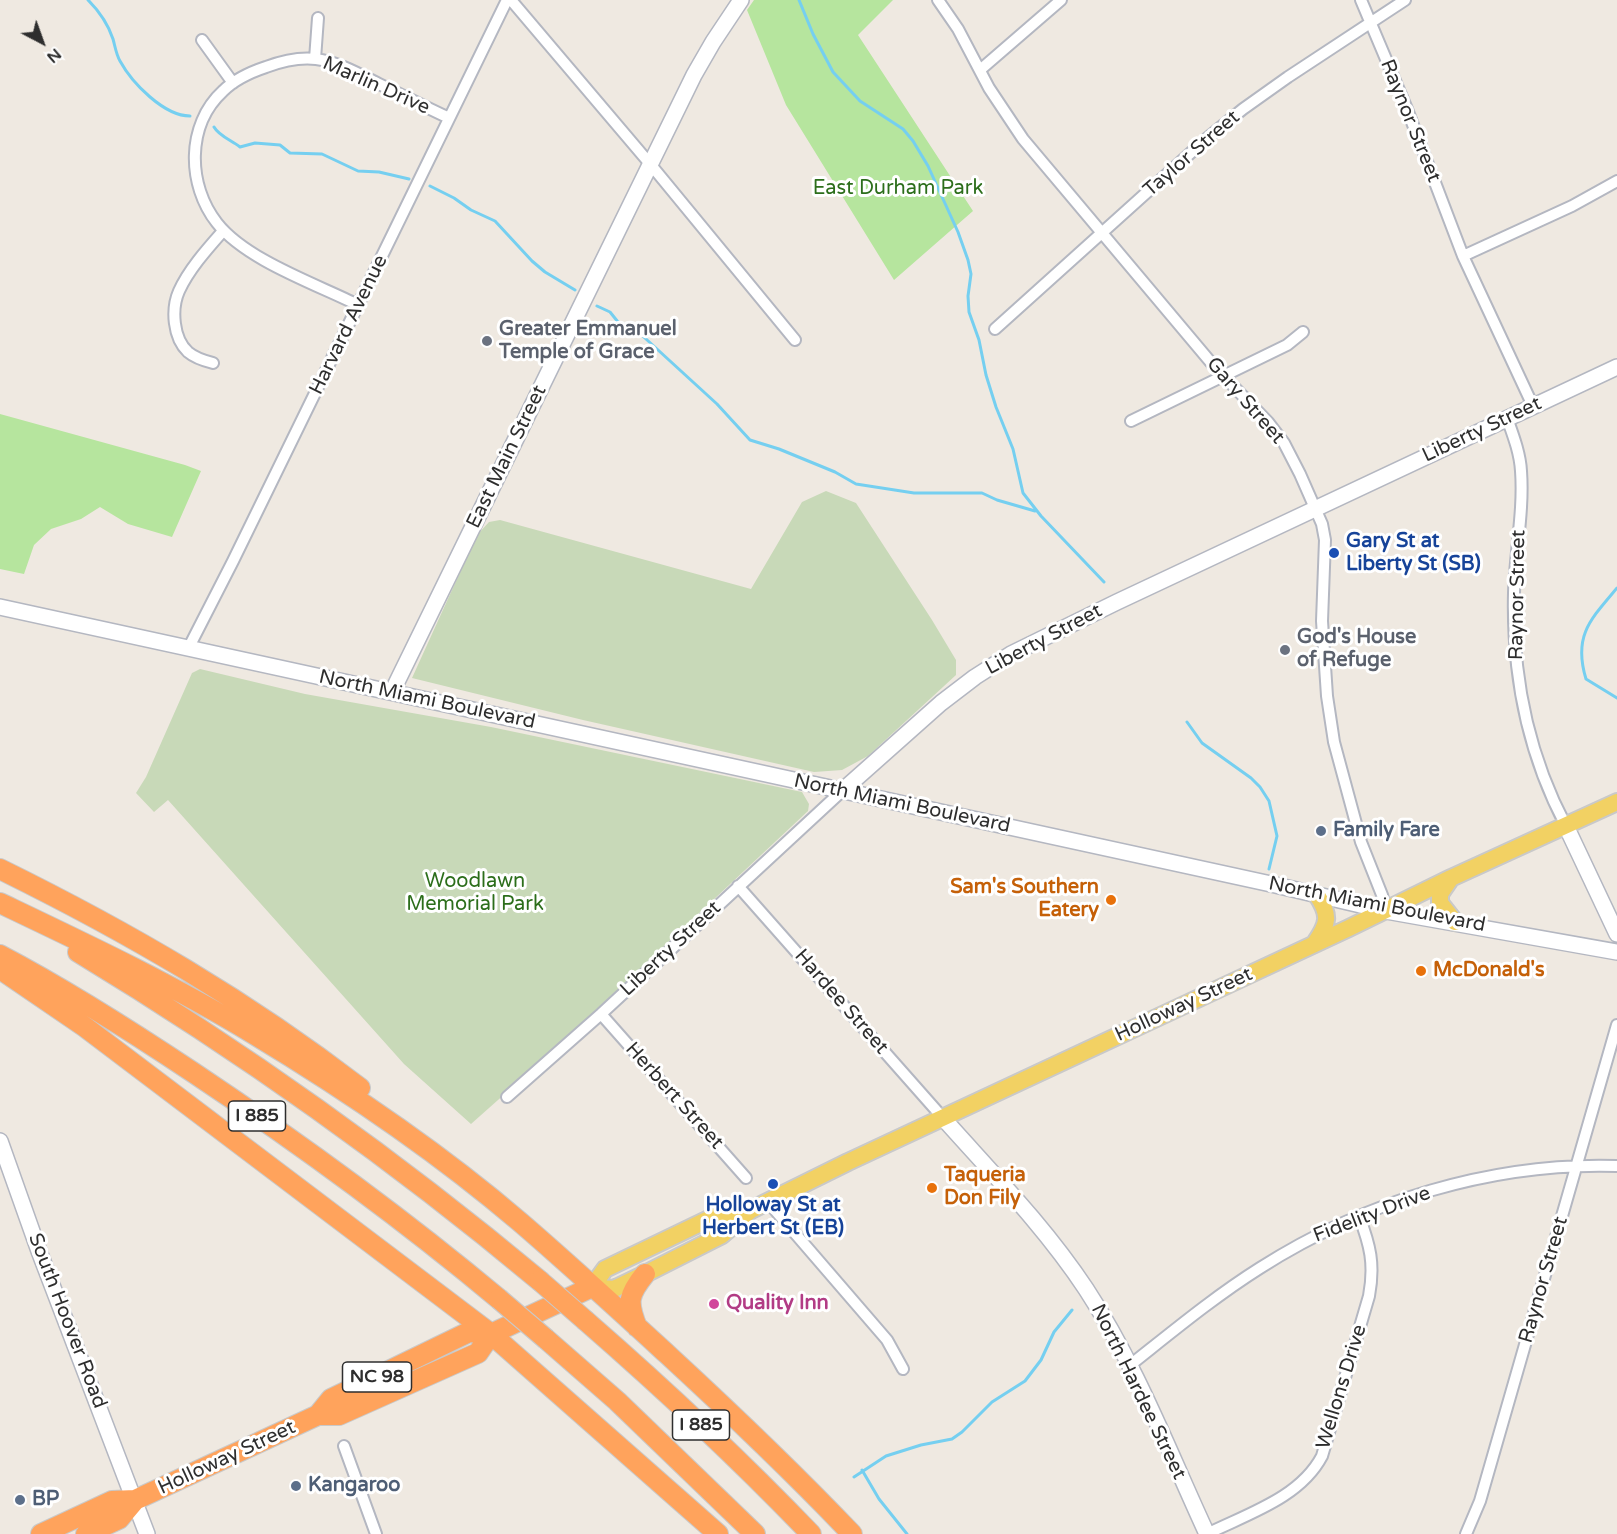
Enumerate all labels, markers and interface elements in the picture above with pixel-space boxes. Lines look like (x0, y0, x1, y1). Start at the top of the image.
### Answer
north arrow (12, 12, 72, 72)
text: N (42, 44, 65, 67)
street label: Marlin Drive (319, 52, 433, 120)
street label: Raynor Street (1374, 56, 1446, 186)
street label: Taylor Street (1139, 106, 1245, 202)
park label: East Durham Park (813, 177, 983, 201)
street label: Harvard Avenue (305, 251, 393, 399)
place label: Greater Emmanuel Temple of Grace (499, 318, 677, 365)
marker: Greater Emmanuel Temple of Grace (480, 334, 494, 348)
street label: Gary Street (1201, 353, 1289, 449)
street label: East Main Street (462, 381, 552, 533)
street label: Liberty Street (1419, 392, 1545, 468)
place label: Gary St at Liberty St (SB) (1346, 530, 1481, 577)
street label: Raynor Street (1505, 530, 1531, 660)
marker: Gary St at Liberty St (SB) (1327, 546, 1341, 560)
street label: Liberty Street (982, 599, 1106, 681)
place label: God's House of Refuge (1297, 626, 1416, 673)
marker: God's House of Refuge (1278, 643, 1292, 657)
street label: North Miami Boulevard (317, 665, 537, 735)
street label: North Miami Boulevard (792, 769, 1012, 839)
place label: Family Fare (1333, 819, 1440, 843)
marker: Family Fare (1314, 824, 1328, 838)
park label: Woodlawn Memorial Park (406, 870, 544, 917)
street label: North Miami Boulevard (1266, 872, 1488, 938)
place label: Sam's Southern Eatery (950, 876, 1099, 923)
marker: Sam's Southern Eatery (1104, 893, 1118, 907)
street label: Liberty Street (616, 896, 726, 1002)
street label: Hardee Street (789, 945, 893, 1059)
place label: McDonald's (1433, 959, 1545, 983)
street label: Holloway Street (1111, 963, 1257, 1047)
marker: McDonald's (1414, 964, 1428, 978)
street label: Herbert Street (620, 1038, 728, 1154)
road number: I 885 (228, 1101, 286, 1131)
place label: Taqueria Don Fily (944, 1164, 1026, 1211)
marker: Holloway St at Herbert St (EB) (766, 1177, 780, 1191)
marker: Taqueria Don Fily (925, 1181, 939, 1195)
street label: Fidelity Drive (1310, 1182, 1434, 1248)
place label: Holloway St at Herbert St (EB) (702, 1194, 844, 1241)
street label: Raynor Street (1514, 1214, 1574, 1346)
street label: South Hoover Road (23, 1230, 111, 1412)
place label: Quality Inn (726, 1292, 829, 1316)
marker: Quality Inn (707, 1297, 721, 1311)
street label: North Hardee Street (1085, 1300, 1191, 1484)
street label: Wellons Drive (1312, 1322, 1372, 1452)
road number: NC 98 (342, 1362, 412, 1392)
road number: I 885 (672, 1410, 730, 1440)
street label: Holloway Street (154, 1416, 300, 1500)
place label: Kangaroo (308, 1474, 400, 1498)
marker: Kangaroo (289, 1479, 303, 1493)
place label: BP (32, 1488, 59, 1512)
marker: BP (13, 1493, 27, 1507)

